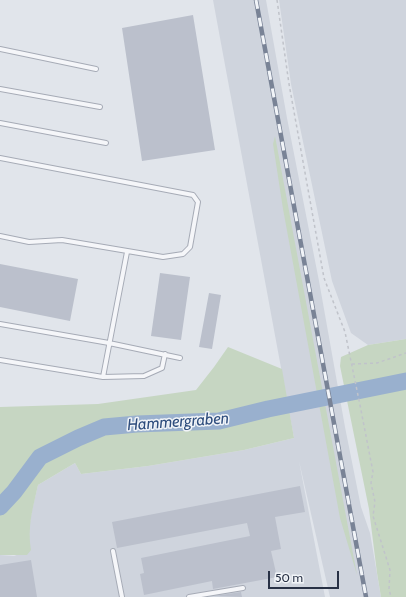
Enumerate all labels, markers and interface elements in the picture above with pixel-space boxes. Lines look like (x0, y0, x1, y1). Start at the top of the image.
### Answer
water label: Hammergraben (126, 409, 230, 435)
scale bar (270, 563, 341, 589)
text: 50 m (275, 570, 303, 585)

